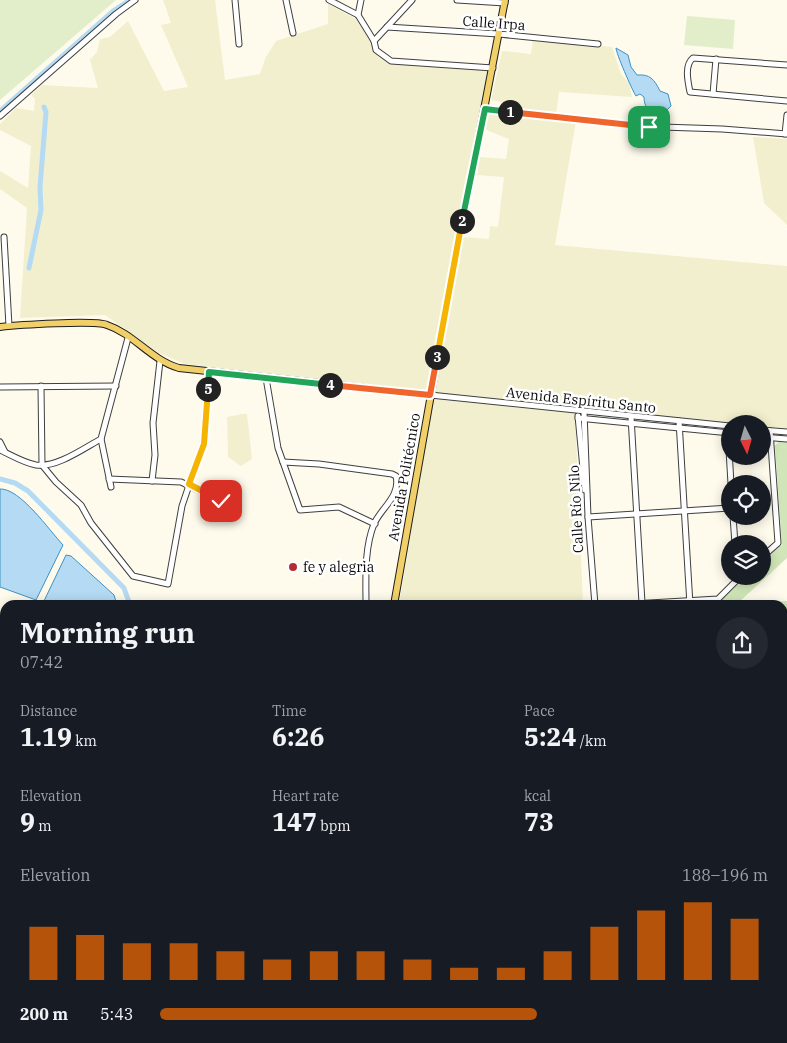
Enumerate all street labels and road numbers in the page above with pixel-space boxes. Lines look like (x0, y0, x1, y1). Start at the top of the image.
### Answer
street label: Calle Irpa (462, 12, 526, 34)
street label: Avenida Espíritu Santo (505, 383, 657, 417)
street label: Avenida Politécnico (384, 411, 424, 542)
street label: Calle Río Nilo (565, 464, 587, 553)

